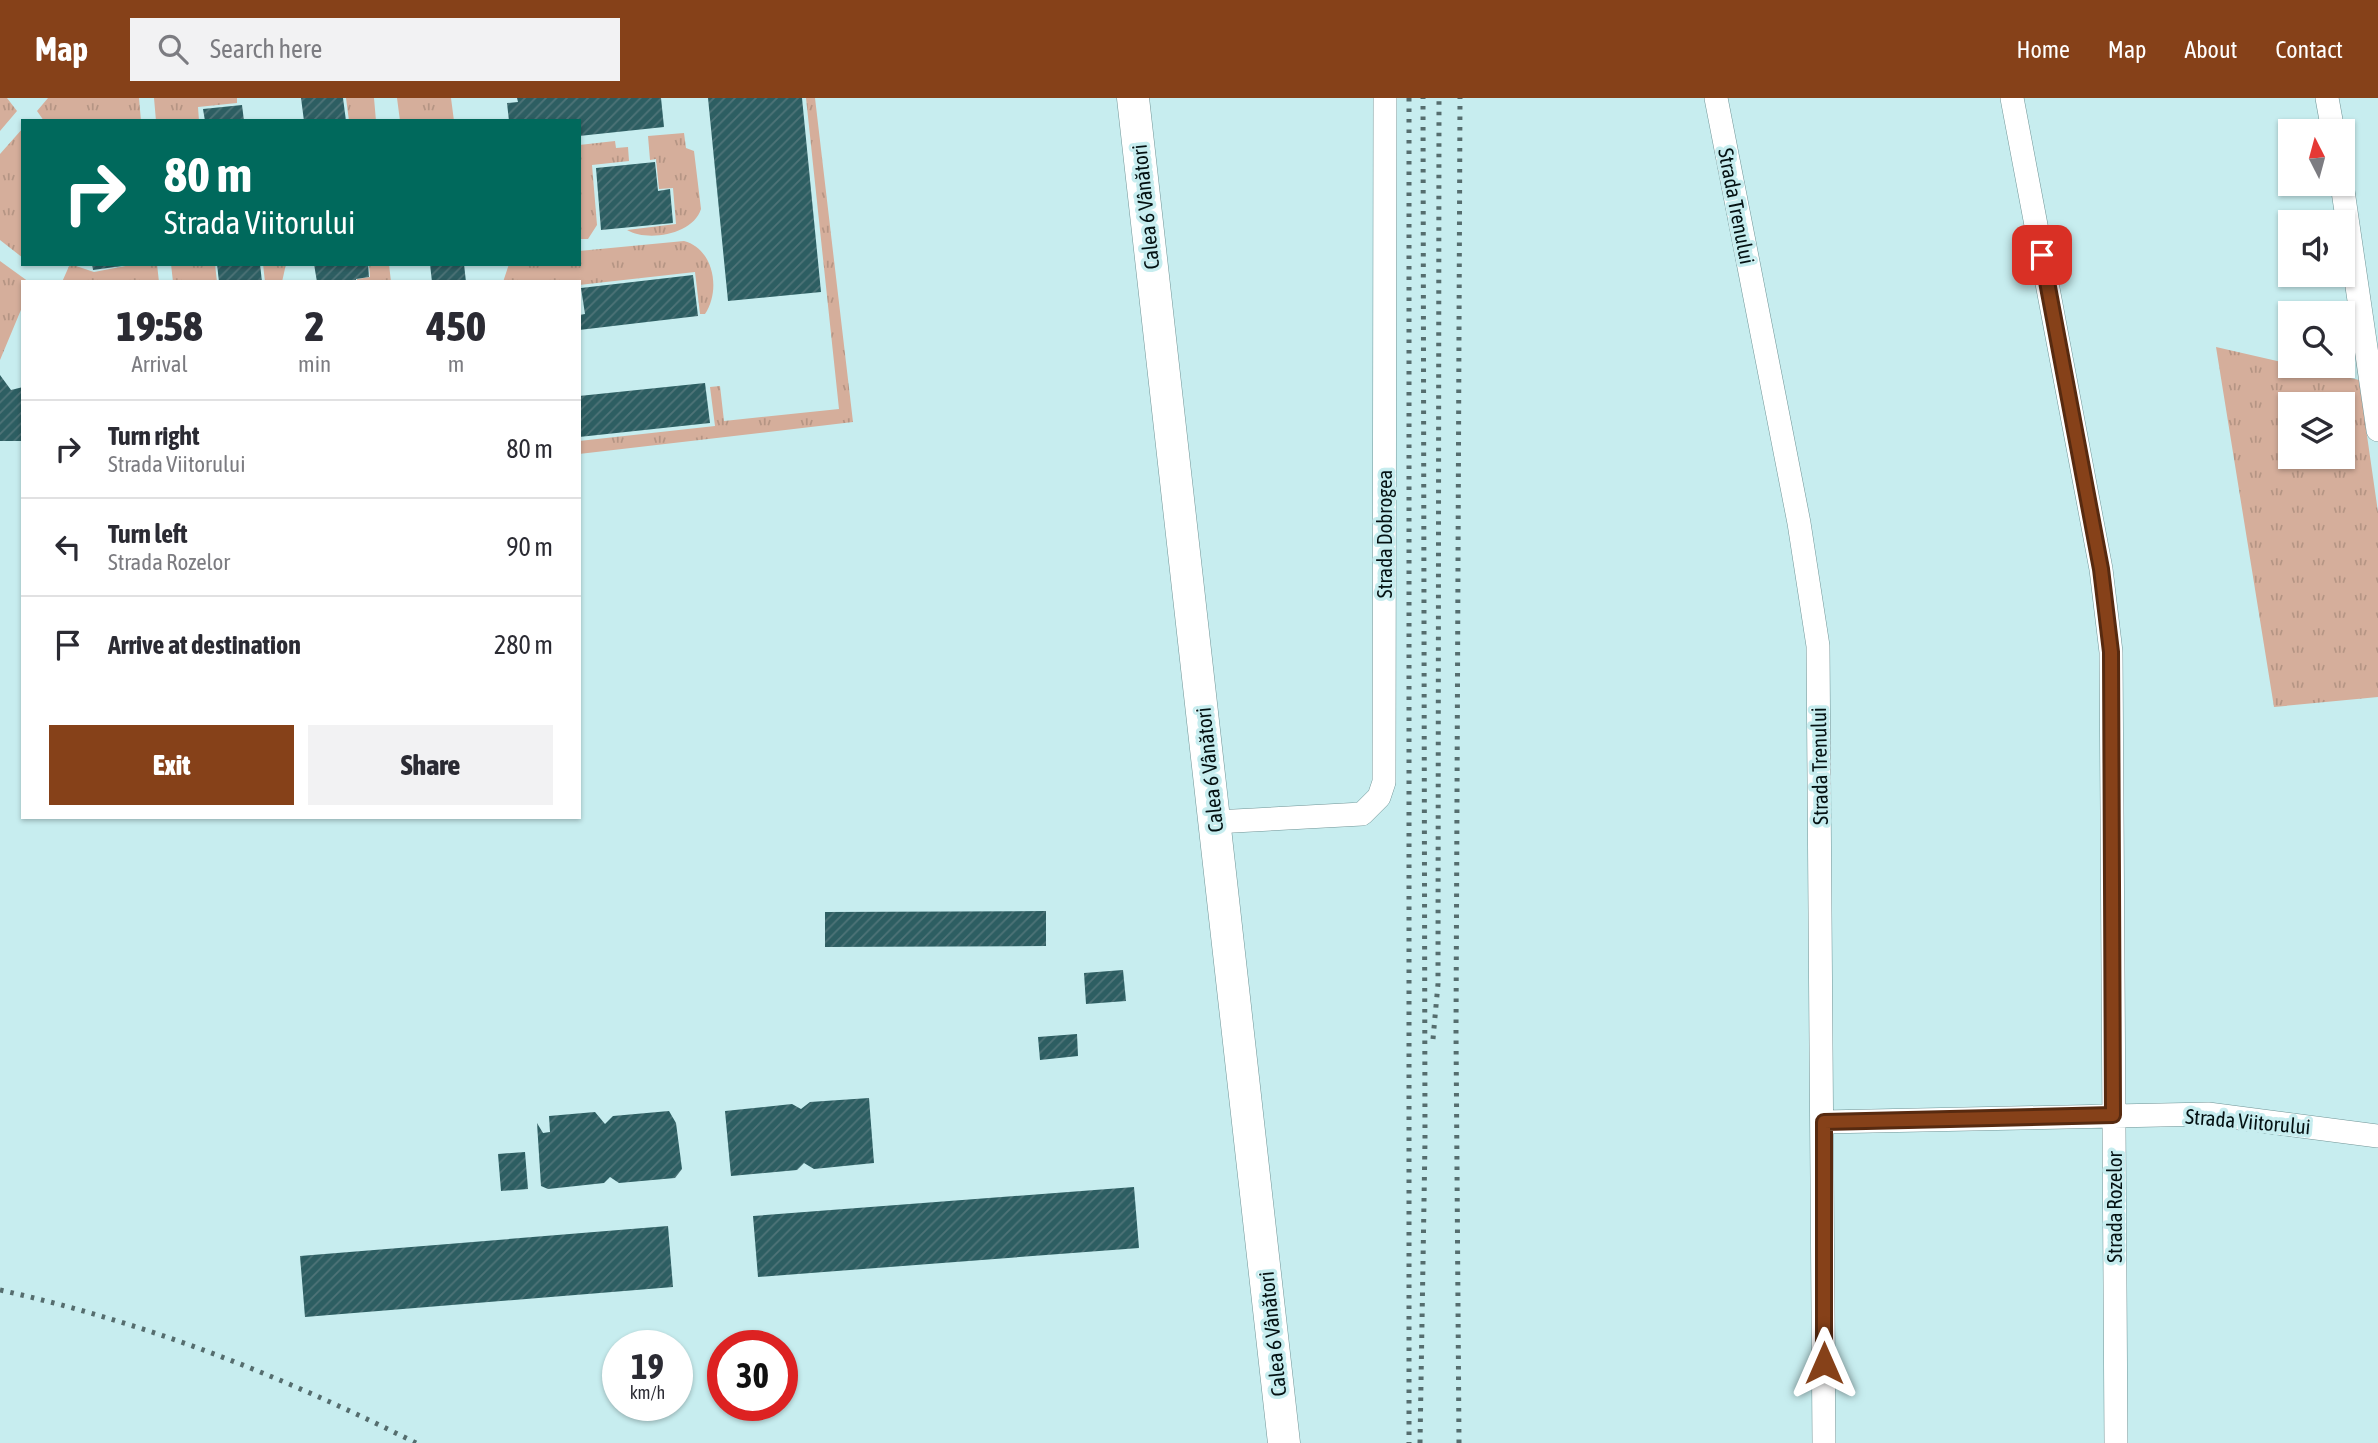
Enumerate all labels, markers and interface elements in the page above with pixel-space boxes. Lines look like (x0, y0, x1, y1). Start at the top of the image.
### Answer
search box (130, 18, 620, 81)
text: Map (35, 30, 88, 68)
icon: search (154, 30, 192, 68)
text: Search here (210, 34, 322, 64)
text: Home (2016, 36, 2070, 63)
text: Map (2108, 36, 2146, 63)
text: About (2184, 36, 2237, 63)
text: Contact (2275, 36, 2343, 63)
north arrow (2278, 119, 2356, 196)
map controls (2278, 119, 2355, 469)
street label: Calea 6 Vânători (1127, 143, 1163, 271)
text: 80 m (164, 146, 252, 202)
street label: Strada Trenului (1714, 146, 1760, 266)
icon: right (49, 147, 140, 238)
text: Strada Viitorului (164, 204, 355, 241)
button: sound (2278, 210, 2355, 287)
pin (2012, 225, 2072, 285)
icon: arrive (2023, 236, 2061, 274)
button: search (2278, 301, 2355, 378)
text: 19:58 (116, 302, 203, 350)
text: 2 (305, 302, 324, 350)
text: 450 (426, 302, 486, 350)
text: Arrival (131, 351, 188, 377)
text: min (298, 351, 331, 377)
text: m (448, 351, 464, 377)
button: layers (2278, 392, 2355, 469)
text: Turn right (108, 421, 199, 451)
icon: right (49, 430, 87, 468)
text: 80 m (506, 434, 553, 464)
text: Strada Viitorului (108, 451, 246, 477)
street label: Strada Dobrogea (1372, 470, 1396, 598)
text: Turn left (108, 519, 188, 549)
icon: left (49, 528, 87, 566)
text: 90 m (506, 532, 553, 562)
text: Strada Rozelor (108, 549, 230, 575)
icon: arrive (49, 626, 87, 664)
text: Arrive at destination (108, 630, 301, 660)
text: 280 m (494, 630, 553, 660)
street label: Calea 6 Vânători (1191, 706, 1227, 834)
street label: Strada Trenului (1806, 707, 1832, 825)
button: Exit (49, 725, 294, 805)
button: Share (308, 725, 553, 805)
street label: Strada Viitorului (2184, 1104, 2312, 1138)
street label: Strada Rozelor (2102, 1150, 2126, 1263)
street label: Calea 6 Vânători (1254, 1270, 1290, 1398)
position arrow (1787, 1326, 1861, 1400)
speed limit sign: 30 (707, 1330, 798, 1421)
text: 19 (631, 1346, 664, 1386)
text: km/h (630, 1382, 665, 1403)

